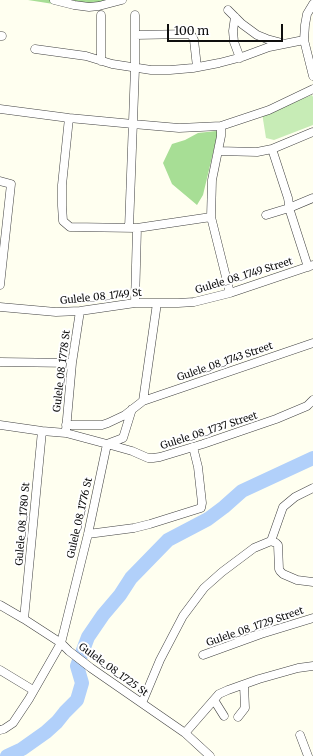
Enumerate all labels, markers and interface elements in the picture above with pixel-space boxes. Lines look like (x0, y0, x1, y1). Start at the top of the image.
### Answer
scale bar (169, 16, 285, 42)
text: 100 m (174, 23, 209, 38)
street label: Gulele_08_1749 Street (194, 256, 294, 296)
street label: Gulele_08_1749 St (60, 287, 142, 307)
street label: Gulele_08_1778 St (51, 329, 73, 413)
street label: Gulele_08_1743 Street (176, 340, 274, 384)
street label: Gulele_08_1737 Street (159, 410, 259, 452)
street label: Gulele_08_1776 St (65, 476, 95, 560)
street label: Gulele_08_1780 St (13, 482, 33, 566)
street label: Gulele_08_1729 Street (205, 605, 305, 649)
street label: Gulele_08_1725 St (76, 641, 150, 699)

